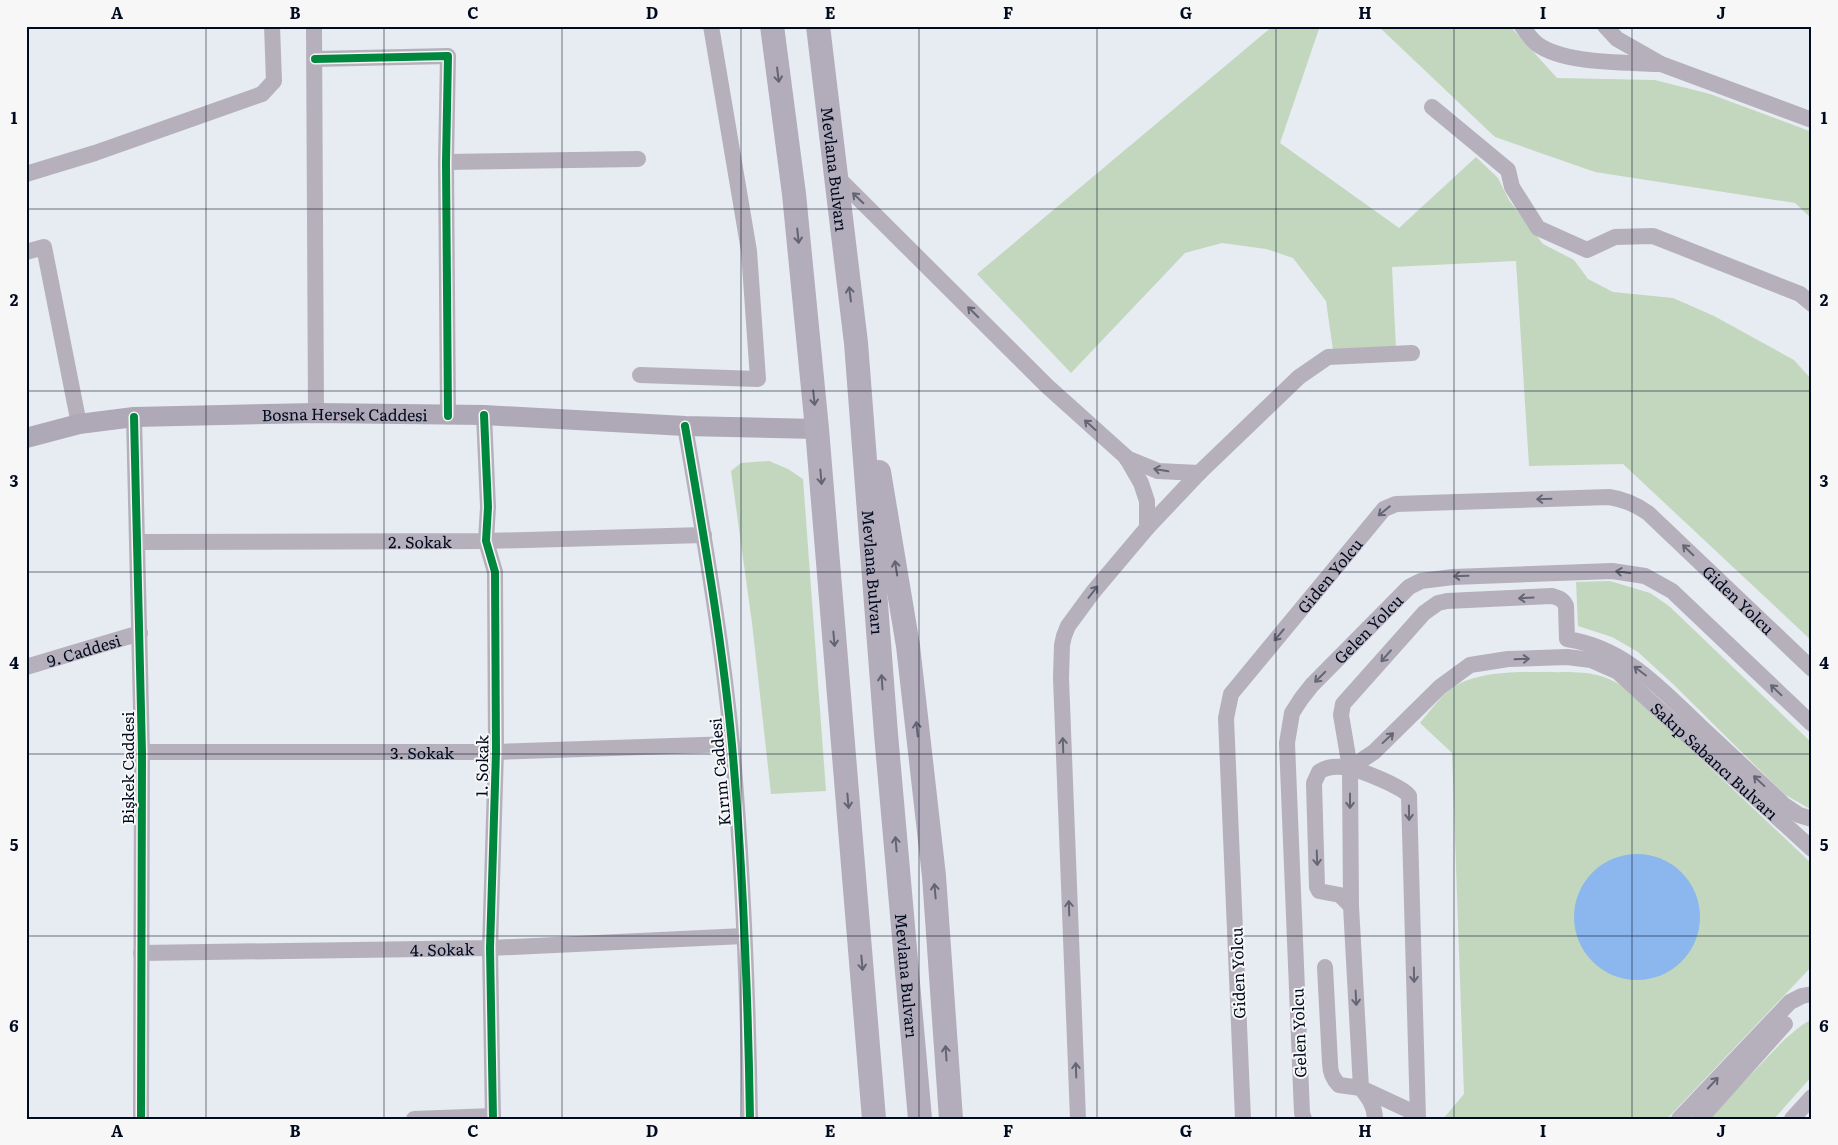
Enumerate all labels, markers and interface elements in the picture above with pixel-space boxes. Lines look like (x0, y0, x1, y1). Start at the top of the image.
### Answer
text: A (111, 0, 123, 24)
text: B (289, 0, 301, 24)
text: C (467, 0, 479, 24)
text: D (646, 0, 658, 24)
text: E (825, 0, 836, 24)
text: F (1003, 0, 1013, 24)
text: G (1180, 0, 1192, 24)
text: H (1358, 0, 1372, 24)
text: I (1540, 0, 1546, 24)
text: J (1716, 0, 1726, 24)
one-way arrow (774, 66, 784, 82)
text: 1 (11, 105, 18, 129)
street label: Mevlana Bulvarı (816, 105, 855, 233)
text: 1 (1821, 105, 1828, 129)
one-way arrow (852, 192, 865, 204)
one-way arrow (793, 228, 802, 244)
text: 2 (10, 287, 19, 311)
one-way arrow (845, 287, 855, 303)
text: 2 (1820, 287, 1829, 311)
one-way arrow (967, 306, 979, 318)
one-way arrow (809, 389, 818, 405)
street label: Bosna Hersek Caddesi (261, 401, 428, 426)
one-way arrow (1083, 419, 1096, 431)
one-way arrow (1154, 465, 1170, 475)
text: 3 (10, 468, 19, 492)
text: 3 (1820, 468, 1829, 492)
one-way arrow (816, 469, 825, 485)
one-way arrow (1537, 494, 1553, 504)
one-way arrow (1378, 505, 1391, 516)
street label: Mevlana Bulvarı (857, 509, 890, 635)
street label: 2. Sokak (388, 529, 452, 553)
street label: Giden Yolcu (1291, 532, 1368, 618)
one-way arrow (1682, 544, 1695, 556)
street label: Giden Yolcu (1697, 559, 1780, 640)
one-way arrow (891, 560, 901, 576)
one-way arrow (1615, 567, 1631, 577)
one-way arrow (1453, 572, 1469, 581)
one-way arrow (1088, 585, 1098, 599)
street label: Gelen Yolcu (1328, 588, 1408, 669)
one-way arrow (1518, 593, 1534, 602)
street label: 9. Caddesi (43, 627, 124, 672)
one-way arrow (1274, 628, 1285, 641)
one-way arrow (830, 631, 839, 647)
one-way arrow (1380, 649, 1392, 662)
text: 4 (9, 650, 19, 674)
text: 4 (1819, 650, 1829, 674)
one-way arrow (1514, 654, 1530, 664)
one-way arrow (1634, 665, 1647, 676)
one-way arrow (1314, 670, 1326, 683)
one-way arrow (877, 674, 887, 690)
one-way arrow (1770, 684, 1783, 696)
street label: Sakıp Sabancı Bulvarı (1646, 696, 1784, 825)
street label: Bişkek Caddesi (115, 711, 139, 825)
street label: Kırım Caddesi (702, 717, 736, 827)
one-way arrow (912, 721, 922, 737)
one-way arrow (1382, 732, 1395, 744)
street label: 1. Sokak (468, 735, 494, 797)
one-way arrow (1058, 738, 1067, 754)
street label: 3. Sokak (390, 740, 454, 764)
one-way arrow (1753, 775, 1765, 787)
one-way arrow (1345, 792, 1355, 809)
one-way arrow (843, 793, 853, 809)
one-way arrow (1405, 805, 1414, 821)
text: 5 (10, 832, 19, 856)
text: 5 (1820, 832, 1829, 856)
one-way arrow (891, 836, 901, 852)
one-way arrow (1312, 849, 1321, 865)
one-way arrow (930, 883, 939, 899)
one-way arrow (1065, 900, 1074, 916)
street label: Mevlana Bulvarı (890, 912, 925, 1039)
street label: Giden Yolcu (1223, 927, 1251, 1019)
street label: 4. Sokak (410, 936, 474, 961)
one-way arrow (857, 955, 866, 971)
one-way arrow (1409, 967, 1418, 983)
street label: Gelen Yolcu (1284, 988, 1312, 1078)
one-way arrow (1352, 989, 1361, 1005)
text: 6 (9, 1013, 19, 1037)
text: 6 (1819, 1013, 1829, 1037)
one-way arrow (942, 1045, 951, 1061)
one-way arrow (1071, 1062, 1081, 1078)
one-way arrow (1707, 1077, 1719, 1090)
text: A (111, 1118, 123, 1142)
text: B (289, 1118, 301, 1142)
text: C (467, 1118, 479, 1142)
text: D (646, 1118, 658, 1142)
text: E (825, 1118, 836, 1142)
text: F (1003, 1118, 1013, 1142)
text: G (1180, 1118, 1192, 1142)
text: H (1358, 1118, 1372, 1142)
text: I (1540, 1118, 1546, 1142)
text: J (1716, 1118, 1726, 1142)

